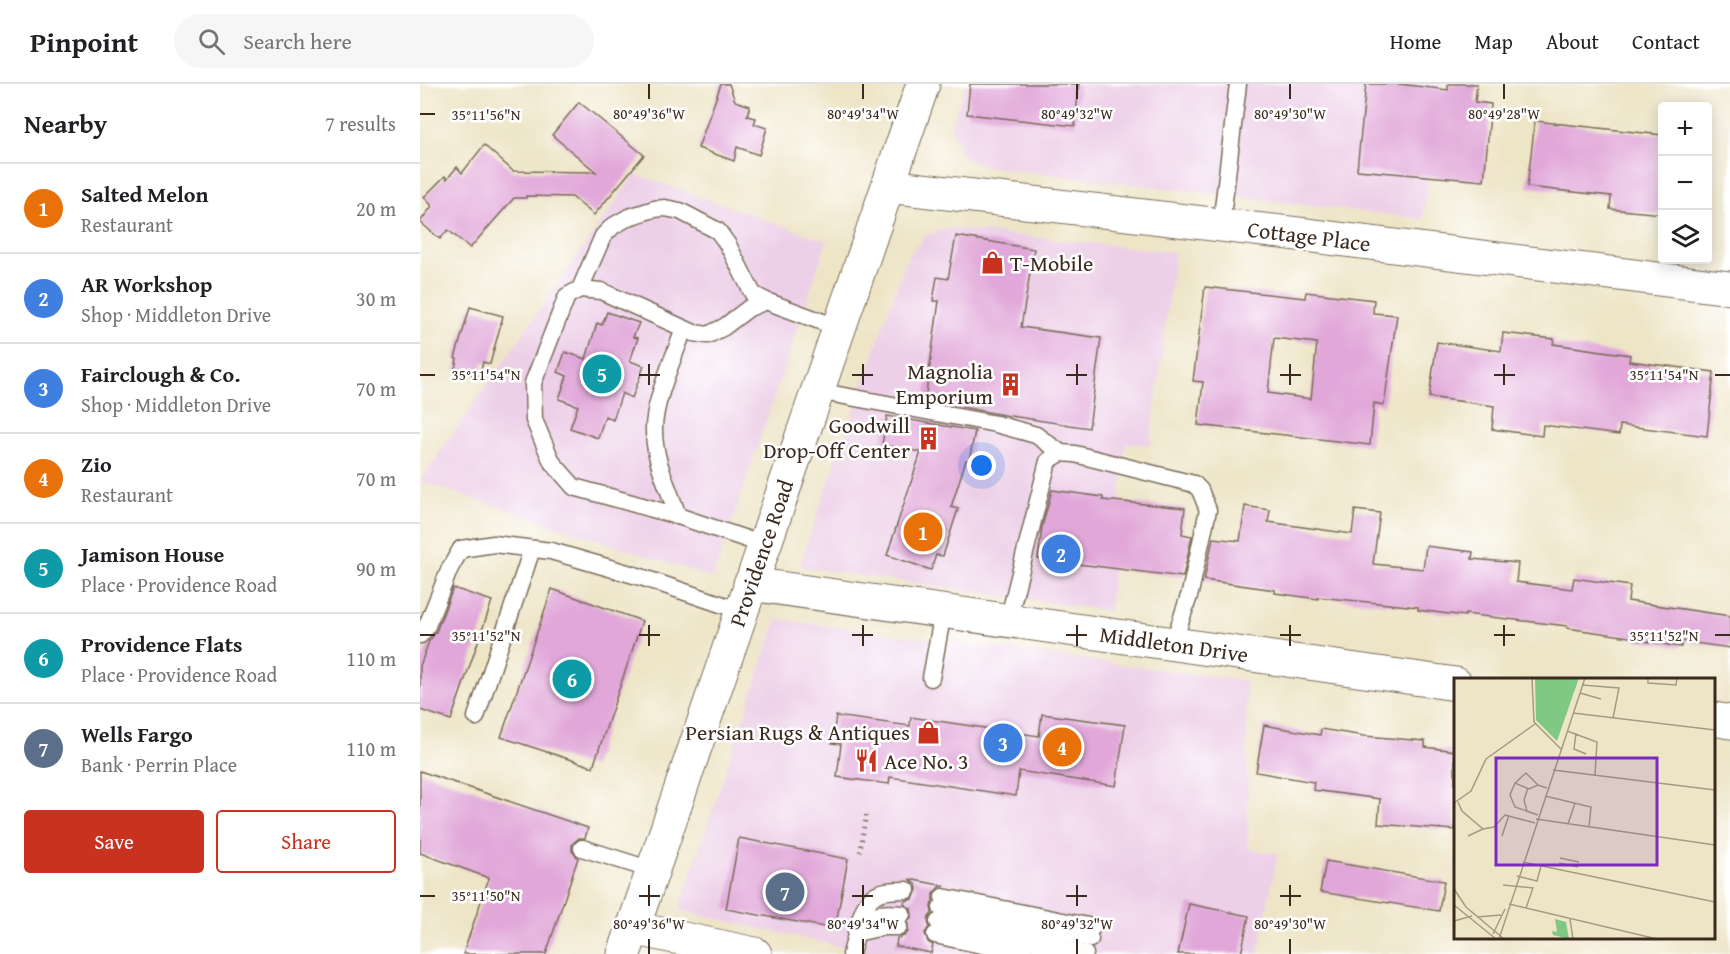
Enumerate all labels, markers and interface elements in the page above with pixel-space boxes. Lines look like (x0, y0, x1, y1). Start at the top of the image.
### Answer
search box (174, 14, 594, 68)
text: Pinpoint (30, 21, 138, 62)
icon: search (195, 25, 228, 58)
text: Search here (243, 25, 352, 57)
text: Home (1390, 26, 1441, 57)
text: Map (1474, 26, 1513, 57)
text: About (1546, 26, 1599, 57)
text: Contact (1632, 26, 1700, 57)
map controls (1658, 102, 1712, 264)
button: + (1658, 102, 1712, 156)
text: 80°49'36"W (613, 103, 685, 124)
text: 80°49'34"W (827, 103, 899, 124)
text: 80°49'32"W (1041, 103, 1113, 124)
text: 80°49'30"W (1254, 103, 1326, 124)
text: 80°49'28"W (1468, 103, 1540, 124)
text: Nearby (24, 104, 107, 143)
text: 35°11'56"N (452, 104, 521, 125)
text: 7 results (325, 109, 396, 138)
button: − (1658, 156, 1712, 210)
text: Salted Melon (81, 178, 209, 210)
text: 1 (38, 194, 49, 223)
text: 20 m (356, 194, 396, 223)
text: Restaurant (81, 210, 173, 239)
button: layers (1658, 210, 1712, 264)
street label: Cottage Place (1246, 213, 1372, 259)
place label: T-Mobile (1010, 247, 1093, 279)
shop icon: T-Mobile (979, 250, 1005, 276)
text: AR Workshop (81, 268, 212, 300)
text: 2 (38, 284, 49, 313)
text: 30 m (356, 284, 396, 313)
text: Shop · Middleton Drive (81, 300, 271, 329)
pin: 5 (582, 352, 621, 396)
place label: Magnolia Emporium (896, 355, 994, 412)
text: Fairclough & Co. (81, 358, 240, 390)
text: 35°11'54"N (452, 364, 521, 385)
text: 35°11'54"N (1630, 364, 1699, 385)
building icon: Magnolia Emporium (998, 371, 1024, 397)
text: 3 (38, 374, 49, 403)
text: 70 m (356, 374, 396, 403)
text: Shop · Middleton Drive (81, 390, 271, 419)
place label: Goodwill Drop-Off Center (763, 409, 910, 466)
building icon: Goodwill Drop-Off Center (915, 425, 941, 451)
text: Zio (81, 448, 112, 480)
your location (967, 451, 996, 480)
text: 4 (38, 464, 49, 493)
text: 70 m (356, 464, 396, 493)
street label: Providence Road (721, 475, 801, 631)
text: Restaurant (81, 480, 173, 509)
pin: 1 (904, 510, 942, 554)
pin: 2 (1042, 532, 1080, 576)
text: Jamison House (81, 538, 224, 570)
text: 5 (38, 554, 49, 583)
text: 90 m (356, 554, 396, 583)
text: Place · Providence Road (81, 570, 277, 599)
street label: Middleton Drive (1098, 618, 1250, 670)
text: 35°11'52"N (452, 625, 521, 646)
text: 35°11'52"N (1630, 625, 1699, 646)
text: Providence Flats (81, 628, 242, 660)
text: 6 (38, 644, 49, 673)
text: 110 m (346, 644, 396, 673)
pin: 6 (552, 656, 592, 702)
text: Place · Providence Road (81, 660, 277, 689)
inset map (1454, 678, 1715, 939)
place label: Persian Rugs & Antiques (685, 716, 910, 748)
text: Wells Fargo (81, 718, 193, 750)
shop icon: Persian Rugs & Antiques (915, 719, 941, 745)
pin: 3 (984, 720, 1022, 766)
pin: 4 (1042, 724, 1082, 770)
text: 7 (38, 734, 49, 763)
text: 110 m (346, 734, 396, 763)
place label: Ace No. 3 (884, 745, 969, 777)
restaurant icon: Ace No. 3 (853, 748, 879, 774)
text: Bank · Perrin Place (81, 750, 237, 779)
button: Save (24, 810, 204, 873)
button: Share (216, 810, 396, 873)
pin: 7 (766, 870, 805, 914)
text: 35°11'50"N (452, 885, 521, 906)
text: 80°49'36"W (613, 913, 685, 934)
text: 80°49'34"W (827, 913, 899, 934)
text: 80°49'32"W (1041, 913, 1113, 934)
text: 80°49'30"W (1254, 913, 1326, 934)

